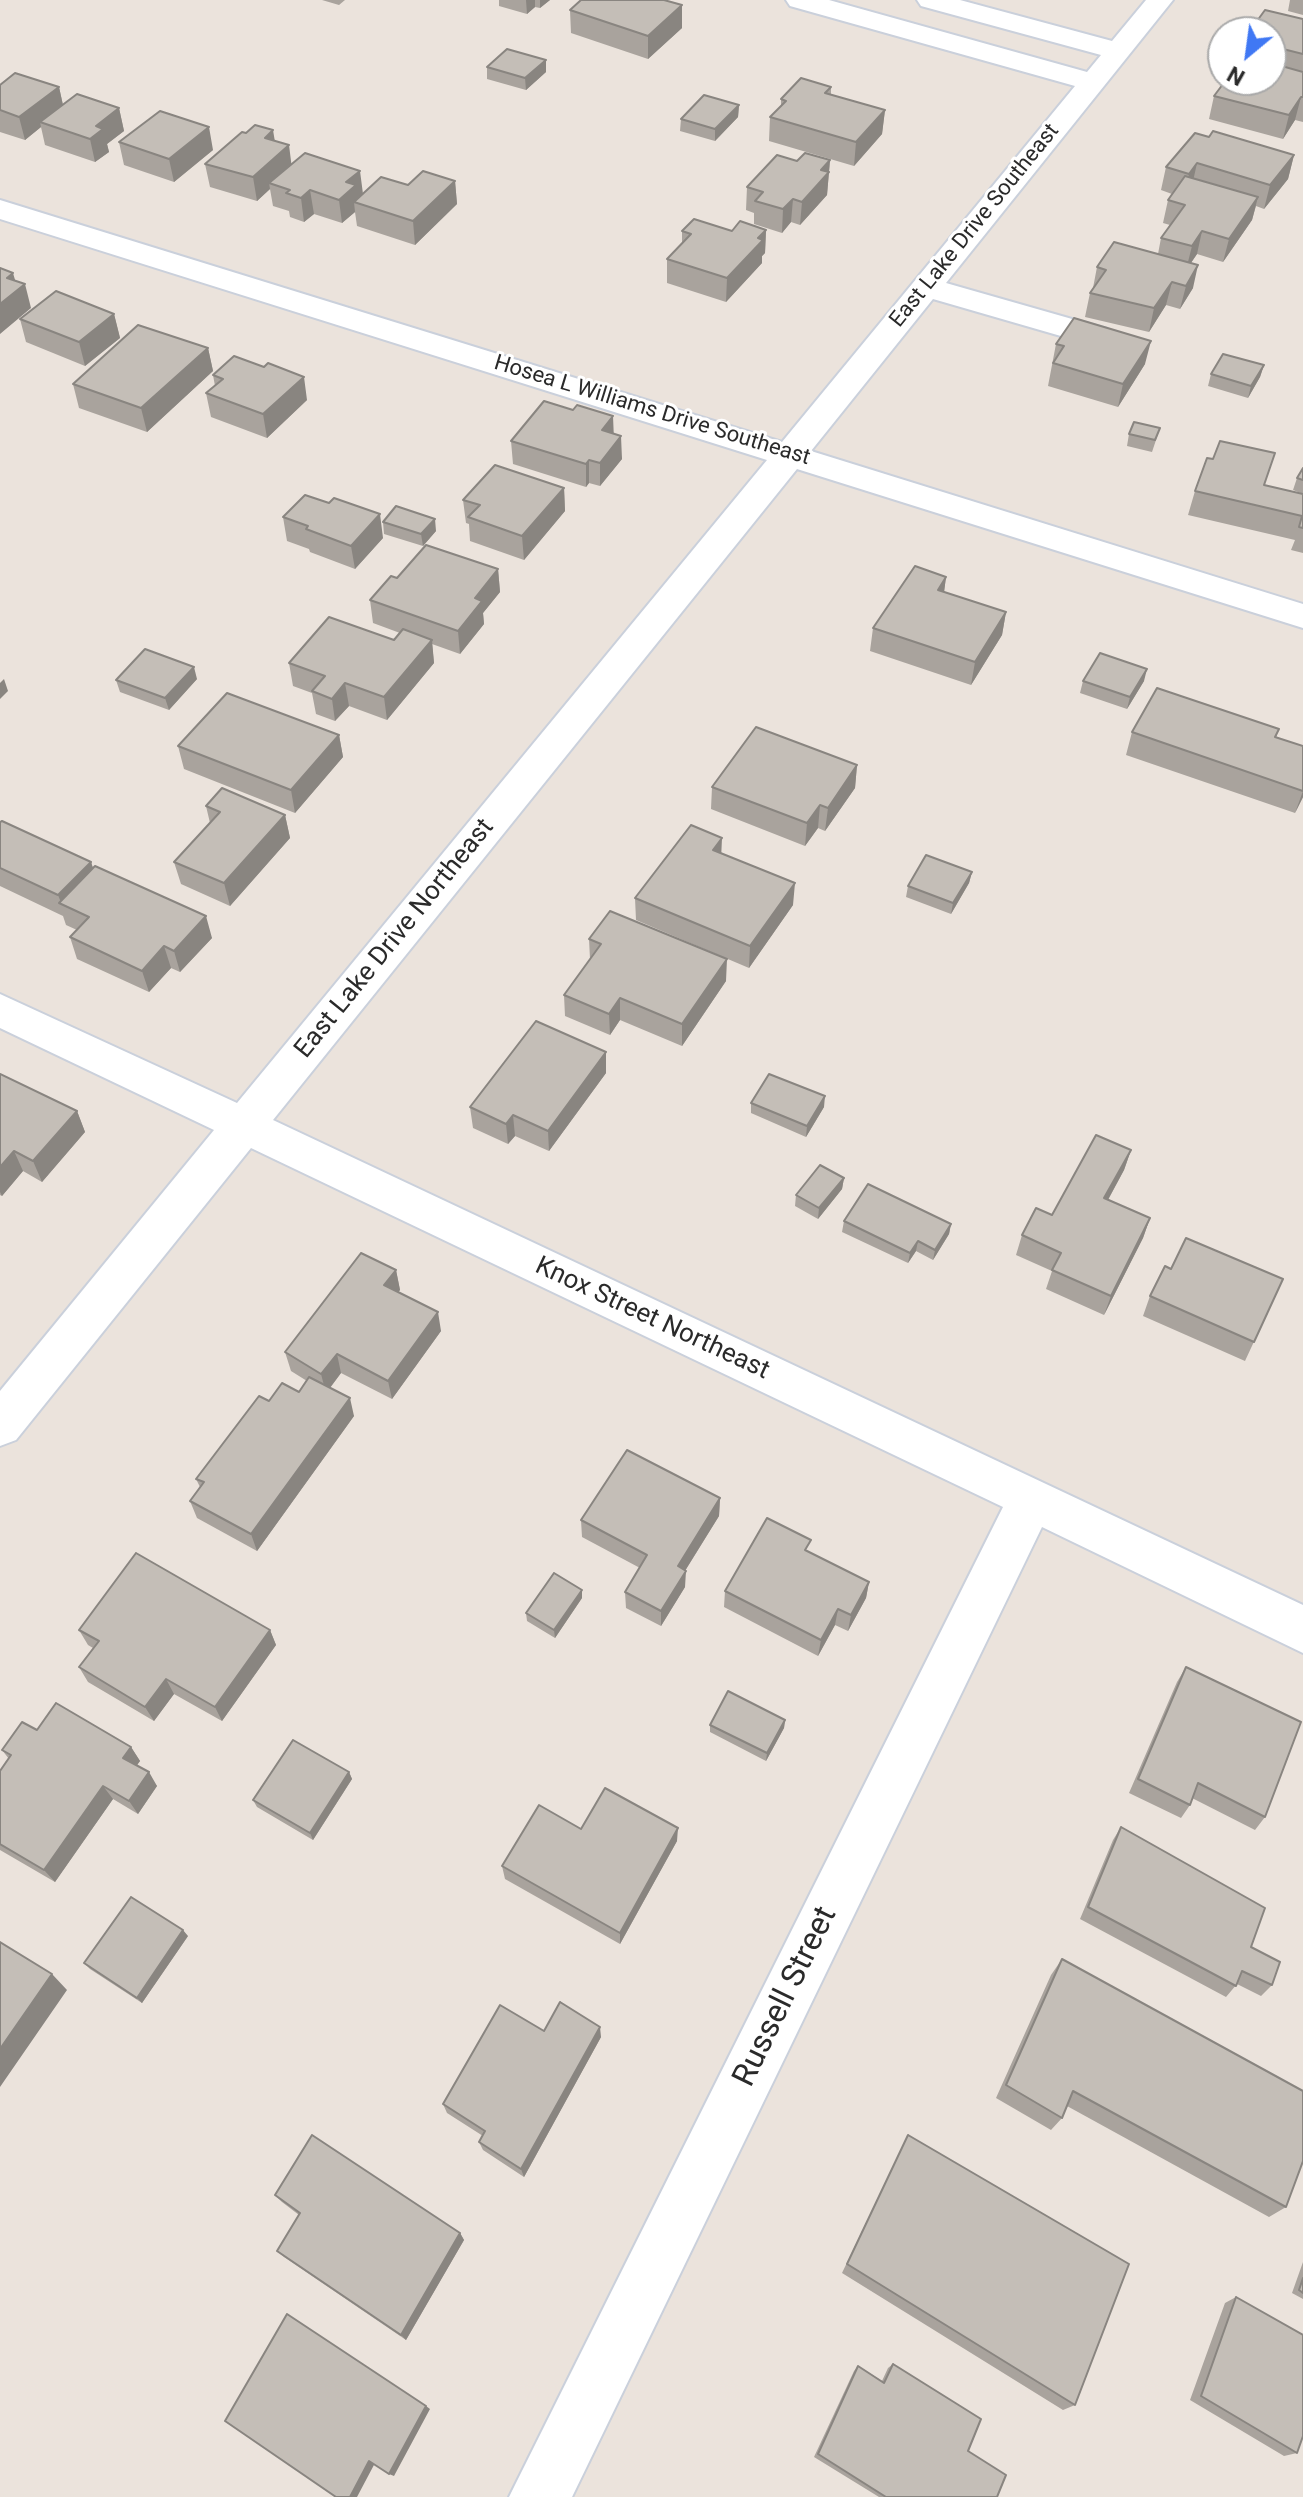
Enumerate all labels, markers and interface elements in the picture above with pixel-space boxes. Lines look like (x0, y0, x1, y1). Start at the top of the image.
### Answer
north arrow (1207, 16, 1287, 96)
text: N (1223, 61, 1249, 90)
street label: East Lake Drive Southeast (885, 119, 1065, 333)
street label: Hosea L Williams Drive Southeast (491, 350, 813, 472)
street label: East Lake Drive Northeast (289, 813, 501, 1065)
street label: Knox Street Northeast (530, 1251, 774, 1387)
street label: Russell Street (726, 1901, 846, 2093)

